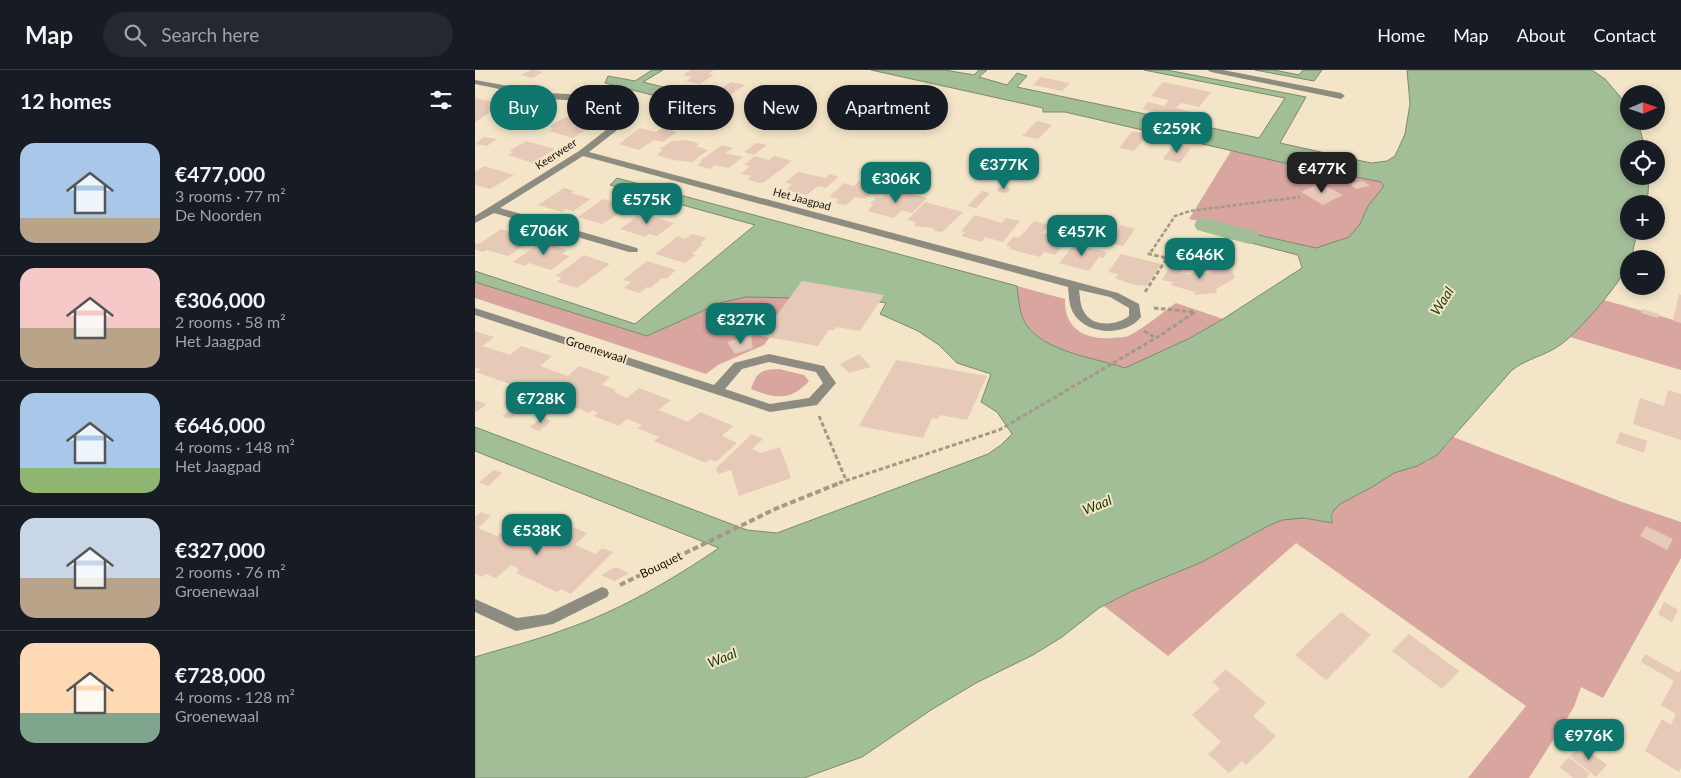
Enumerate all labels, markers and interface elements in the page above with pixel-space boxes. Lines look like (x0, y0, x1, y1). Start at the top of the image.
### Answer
search box (103, 12, 453, 57)
text: Map (25, 20, 73, 49)
icon: search (121, 21, 149, 49)
text: Search here (161, 23, 259, 46)
text: Home (1377, 24, 1425, 46)
text: Map (1453, 24, 1489, 46)
text: About (1517, 24, 1566, 46)
text: Contact (1594, 24, 1656, 46)
chip: Buy (490, 85, 557, 130)
chip: Rent (567, 85, 639, 130)
chip: Filters (649, 85, 734, 130)
chip: New (744, 85, 817, 130)
chip: Apartment (827, 85, 948, 130)
north arrow (1620, 85, 1665, 130)
map controls (1620, 85, 1665, 295)
icon: filters (427, 86, 455, 114)
text: 12 homes (20, 88, 111, 113)
pin: €259K (1142, 112, 1212, 154)
text: €259K (1153, 118, 1201, 137)
street label: Keerweer (533, 135, 579, 172)
button: locate (1620, 140, 1665, 185)
pin: €377K (969, 148, 1039, 190)
pin: €477K (1287, 152, 1357, 194)
text: €377K (980, 154, 1028, 173)
text: €477K (1298, 158, 1346, 177)
text: €477,000 (175, 161, 265, 186)
pin: €306K (861, 162, 931, 204)
icon: home (60, 163, 120, 223)
text: €306K (872, 168, 920, 187)
pin: €575K (612, 182, 682, 225)
street label: Het Jaagpad (772, 185, 832, 212)
text: 3 rooms · 77 m² (175, 186, 286, 205)
text: €575K (623, 189, 671, 208)
button: + (1620, 195, 1665, 240)
text: De Noorden (175, 205, 262, 224)
pin: €706K (509, 214, 579, 256)
pin: €457K (1047, 214, 1117, 257)
text: €706K (520, 220, 568, 239)
text: €457K (1058, 221, 1106, 240)
pin: €646K (1165, 238, 1235, 280)
text: €646K (1176, 244, 1224, 263)
button: − (1620, 250, 1665, 295)
water label: Waal (1426, 283, 1457, 318)
text: €306,000 (175, 287, 265, 312)
icon: home (60, 288, 120, 348)
pin: €327K (706, 302, 776, 345)
text: €327K (717, 309, 765, 328)
text: 2 rooms · 58 m² (175, 312, 286, 331)
text: Het Jaagpad (175, 331, 261, 350)
street label: Groenewaal (564, 333, 628, 366)
pin: €728K (506, 382, 576, 424)
text: €728K (517, 388, 565, 407)
text: €646,000 (175, 412, 265, 437)
icon: home (60, 413, 120, 473)
text: 4 rooms · 148 m² (175, 437, 295, 456)
text: Het Jaagpad (175, 456, 261, 475)
water label: Waal (1080, 491, 1114, 518)
pin: €538K (502, 514, 572, 556)
text: €538K (513, 520, 561, 539)
text: €327,000 (175, 537, 265, 562)
icon: home (60, 538, 120, 598)
street label: Bouquet (637, 548, 685, 581)
text: 2 rooms · 76 m² (175, 562, 286, 581)
text: Groenewaal (175, 581, 259, 600)
water label: Waal (705, 644, 739, 671)
text: €728,000 (175, 662, 265, 687)
icon: home (60, 663, 120, 723)
text: 4 rooms · 128 m² (175, 687, 295, 706)
text: Groenewaal (175, 706, 259, 725)
pin: €976K (1554, 718, 1624, 761)
text: €976K (1565, 725, 1613, 744)

